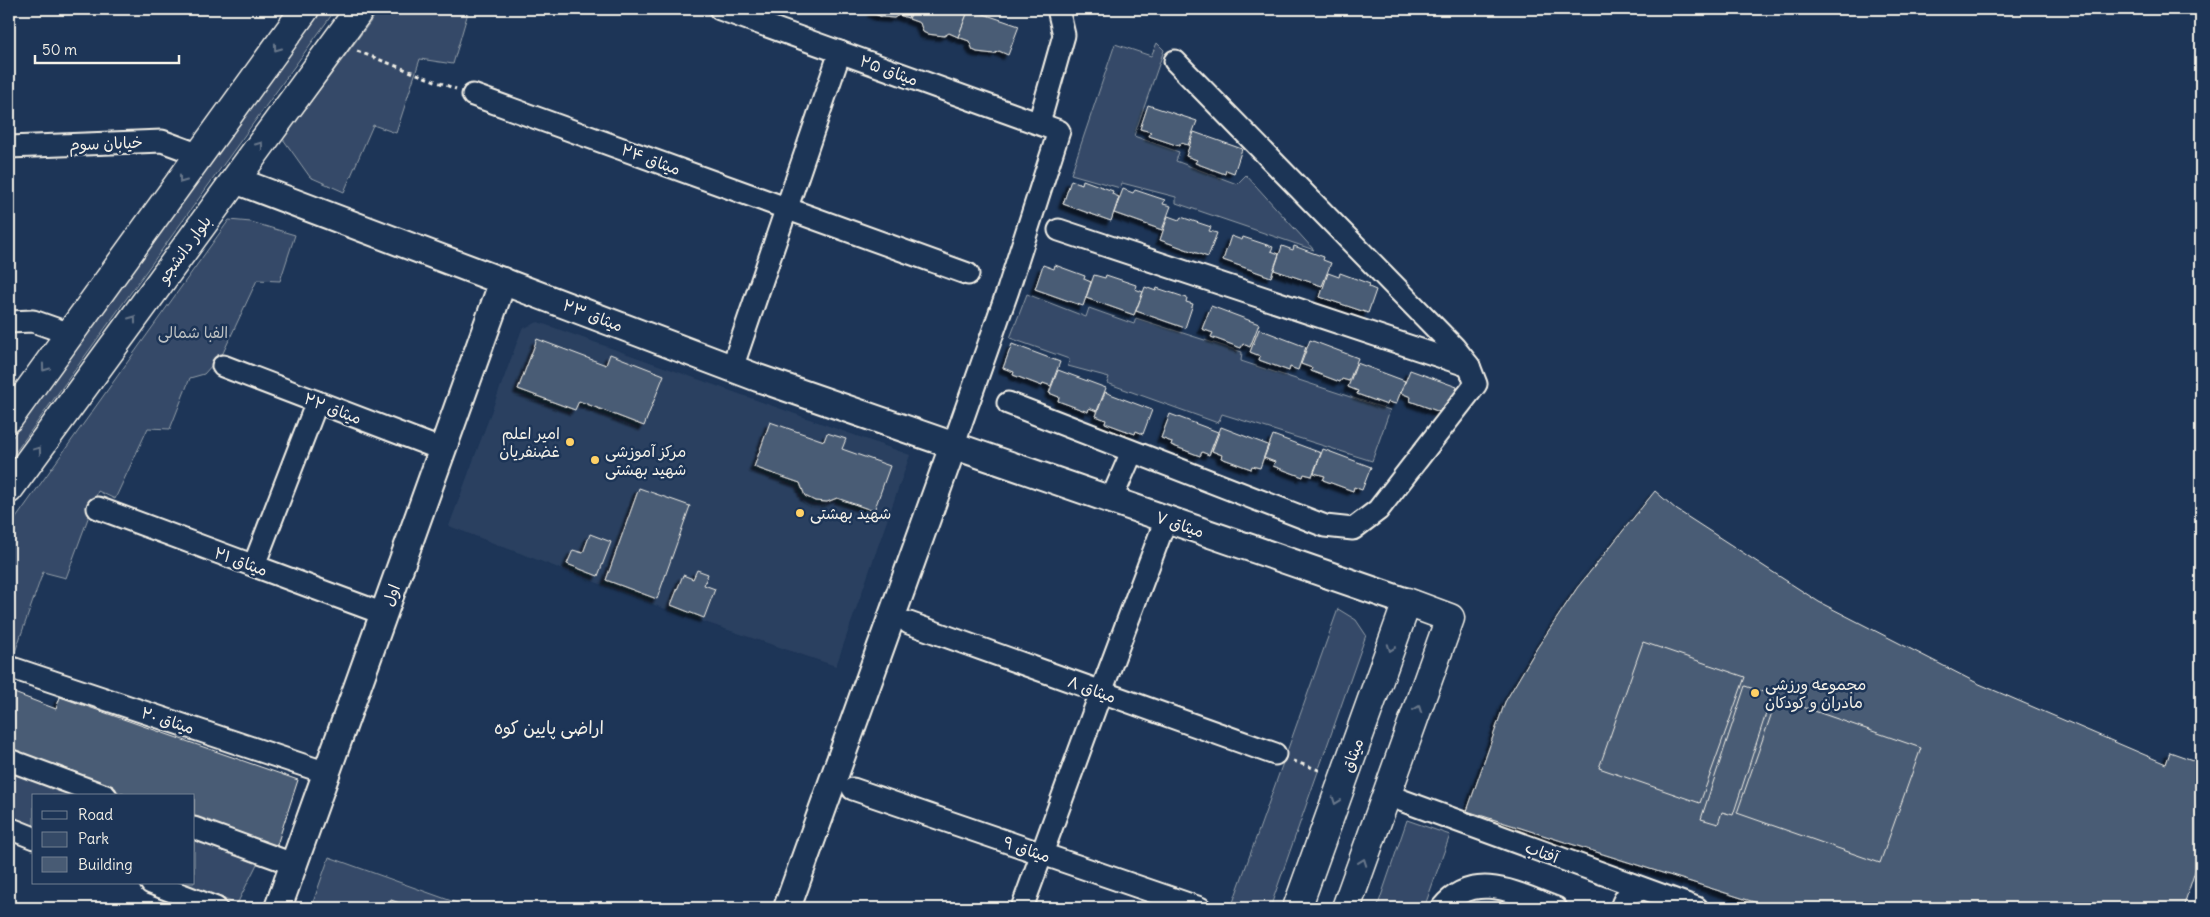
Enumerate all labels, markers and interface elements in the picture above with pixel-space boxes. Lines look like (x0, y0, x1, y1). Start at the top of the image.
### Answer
scale bar (35, 32, 179, 64)
text: 50 m (42, 40, 77, 59)
one-way arrow (274, 42, 283, 52)
street label: میثاق ۲۵ (857, 50, 921, 90)
street label: خیابان سوم (69, 132, 143, 157)
street label: میثاق ۲۴ (619, 139, 683, 179)
one-way arrow (254, 141, 263, 151)
one-way arrow (179, 174, 187, 183)
street label: بلوار دانشجو (152, 211, 216, 288)
street label: میثاق ۲۳ (560, 294, 626, 336)
one-way arrow (127, 315, 137, 324)
park label: الفبا شمالی (158, 322, 228, 343)
one-way arrow (42, 362, 51, 372)
street label: میثاق ۲۲ (301, 388, 365, 428)
place label: امیر اعلم غضنفریان (499, 423, 560, 461)
marker: امیر اعلم غضنفریان (564, 436, 576, 448)
place label: مرکز آموزشی شهید بهشتی (605, 441, 686, 480)
one-way arrow (32, 447, 40, 456)
marker: مرکز آموزشی شهید بهشتی (589, 454, 601, 466)
place label: شهید بهشتی (810, 503, 891, 524)
street label: میثاق ۷ (1153, 506, 1207, 542)
marker: شهید بهشتی (794, 507, 806, 519)
street label: میثاق ۲۱ (212, 542, 270, 580)
street label: اول (378, 581, 404, 609)
one-way arrow (1386, 644, 1396, 652)
street label: میثاق ۸ (1065, 671, 1119, 707)
place label: مجموعه ورزشی مادران و کودکان (1765, 674, 1866, 713)
marker: مجموعه ورزشی مادران و کودکان (1749, 687, 1761, 699)
street label: میثاق ۲۰ (139, 702, 197, 738)
one-way arrow (1412, 706, 1422, 714)
district label: اراضی پایین کوه (494, 716, 604, 740)
street label: میثاق (1337, 735, 1367, 775)
legend (32, 794, 195, 884)
one-way arrow (1332, 797, 1342, 805)
text: Road (78, 805, 113, 824)
text: Park (78, 829, 109, 848)
street label: میثاق ۹ (1001, 832, 1053, 866)
street label: آفتاب (1523, 837, 1562, 868)
text: Building (78, 855, 133, 874)
one-way arrow (1357, 859, 1367, 867)

